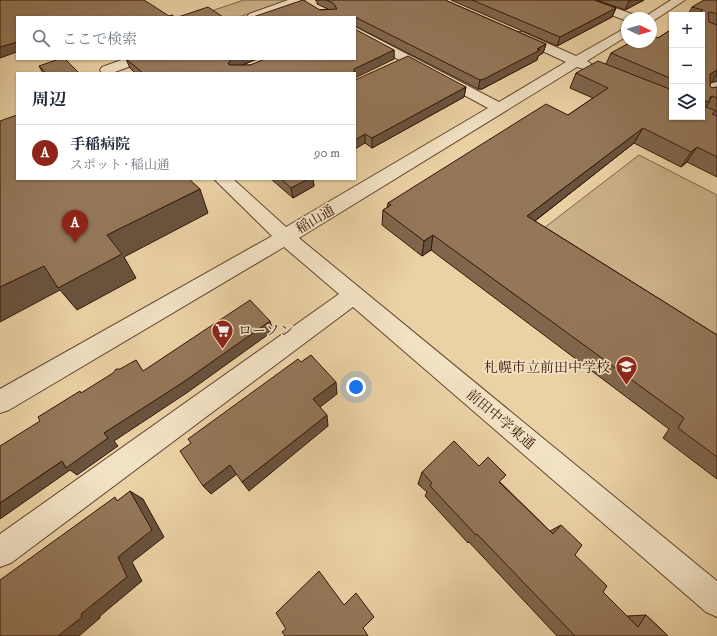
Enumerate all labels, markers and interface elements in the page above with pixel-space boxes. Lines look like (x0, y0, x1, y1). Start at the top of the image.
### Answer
north arrow (621, 12, 657, 48)
map controls (669, 12, 705, 120)
button: + (669, 12, 705, 48)
search box (16, 16, 356, 60)
icon: search (30, 27, 52, 49)
text: ここで検索 (62, 30, 137, 49)
button: − (669, 48, 705, 84)
button: layers (669, 84, 705, 120)
text: 周辺 (32, 89, 66, 111)
text: 手稲病院 (70, 135, 130, 154)
text: A (41, 145, 49, 161)
text: 90 m (314, 145, 340, 161)
text: スポット · 稲山通 (70, 157, 170, 173)
street label: 稲山通 (293, 201, 338, 238)
pin: A (62, 210, 88, 243)
supermarket icon: ローソン (209, 317, 235, 350)
place label: ローソン (238, 322, 293, 340)
school or university icon: 札幌市立前田中学校 (613, 354, 639, 387)
place label: 札幌市立前田中学校 (484, 359, 610, 377)
your location (346, 377, 366, 397)
street label: 前田中学東通 (462, 386, 538, 454)

